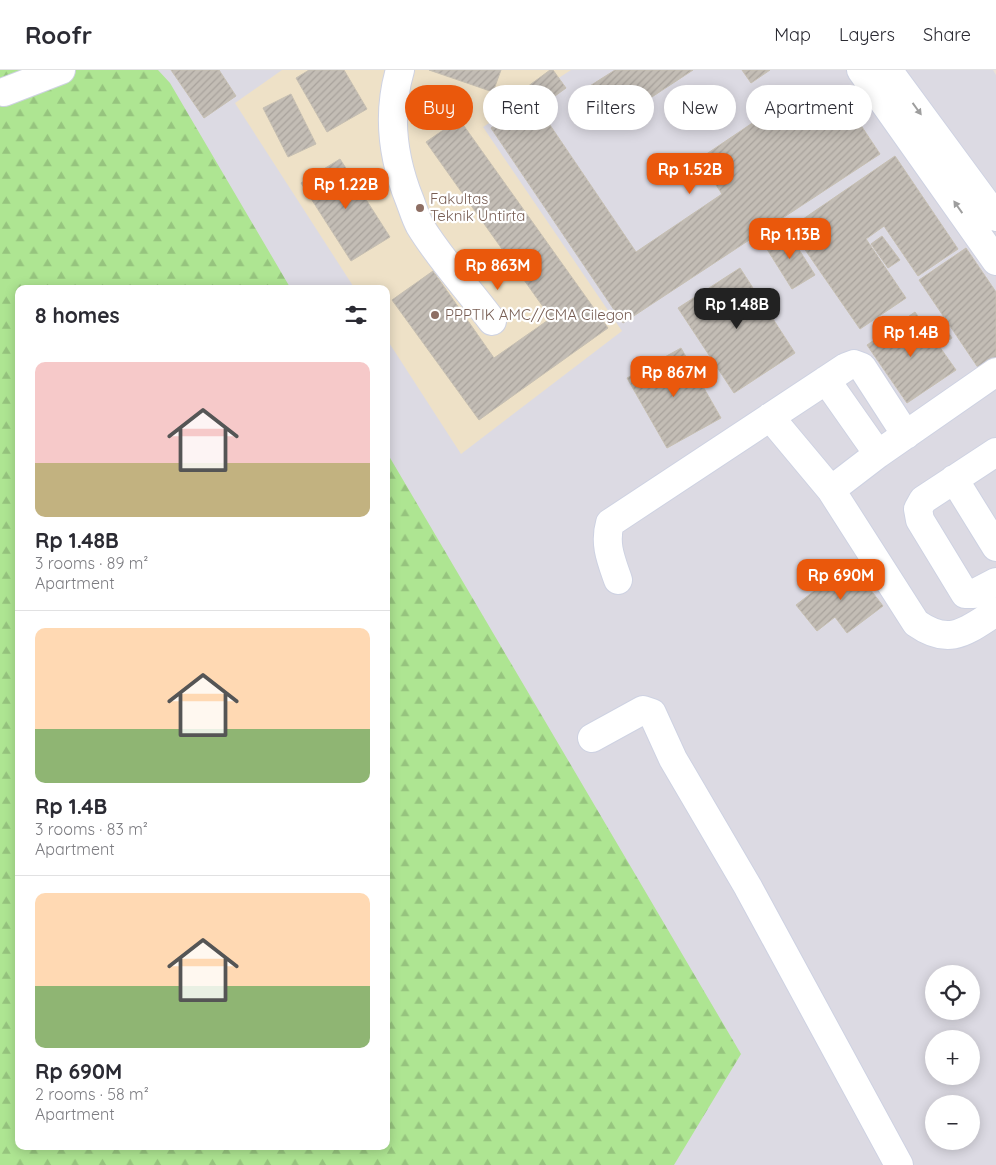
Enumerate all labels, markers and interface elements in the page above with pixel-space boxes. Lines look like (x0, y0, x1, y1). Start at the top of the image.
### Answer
text: Roofr (25, 20, 92, 50)
text: Map (774, 23, 811, 46)
text: Layers (839, 23, 895, 46)
text: Share (923, 23, 971, 46)
chip: Buy (405, 85, 473, 130)
chip: Rent (483, 85, 558, 130)
chip: Filters (568, 85, 654, 130)
chip: New (664, 85, 736, 130)
chip: Apartment (746, 85, 872, 130)
one-way arrow (912, 102, 922, 116)
pin: Rp 1.52B (638, 152, 742, 195)
text: Rp 1.52B (658, 159, 722, 179)
pin: Rp 1.22B (294, 168, 398, 210)
text: Rp 1.22B (314, 174, 378, 194)
place label: Fakultas Teknik Untirta (430, 189, 525, 225)
one-way arrow (953, 200, 963, 214)
marker: Fakultas Teknik Untirta (414, 202, 426, 214)
pin: Rp 1.13B (738, 218, 842, 260)
text: Rp 1.13B (760, 224, 820, 244)
pin: Rp 863M (452, 248, 544, 291)
text: Rp 863M (466, 255, 530, 275)
pin: Rp 1.48B (685, 288, 789, 330)
text: Rp 1.48B (705, 294, 769, 314)
icon: filters (342, 301, 370, 329)
text: 8 homes (35, 302, 120, 328)
place label: PPPTIK AMC//CMA Cilegon (445, 305, 633, 324)
marker: PPPTIK AMC//CMA Cilegon (429, 309, 441, 321)
pin: Rp 1.4B (865, 316, 957, 358)
text: Rp 1.4B (883, 322, 939, 342)
pin: Rp 867M (628, 356, 720, 398)
text: Rp 867M (641, 362, 707, 382)
icon: home (158, 395, 248, 485)
text: Rp 1.48B (35, 527, 119, 553)
text: 3 rooms · 89 m² (35, 553, 148, 573)
pin: Rp 690M (795, 558, 887, 601)
text: Rp 690M (808, 565, 874, 585)
text: Apartment (35, 573, 115, 593)
icon: home (158, 660, 248, 750)
text: Rp 1.4B (35, 793, 107, 819)
text: 3 rooms · 83 m² (35, 819, 148, 839)
text: Apartment (35, 839, 115, 859)
icon: home (158, 925, 248, 1015)
map controls (925, 965, 980, 1150)
button: locate (925, 965, 980, 1020)
button: + (925, 1030, 980, 1085)
text: Rp 690M (35, 1058, 122, 1084)
text: 2 rooms · 58 m² (35, 1084, 149, 1104)
button: − (925, 1095, 980, 1150)
text: Apartment (35, 1104, 115, 1124)

